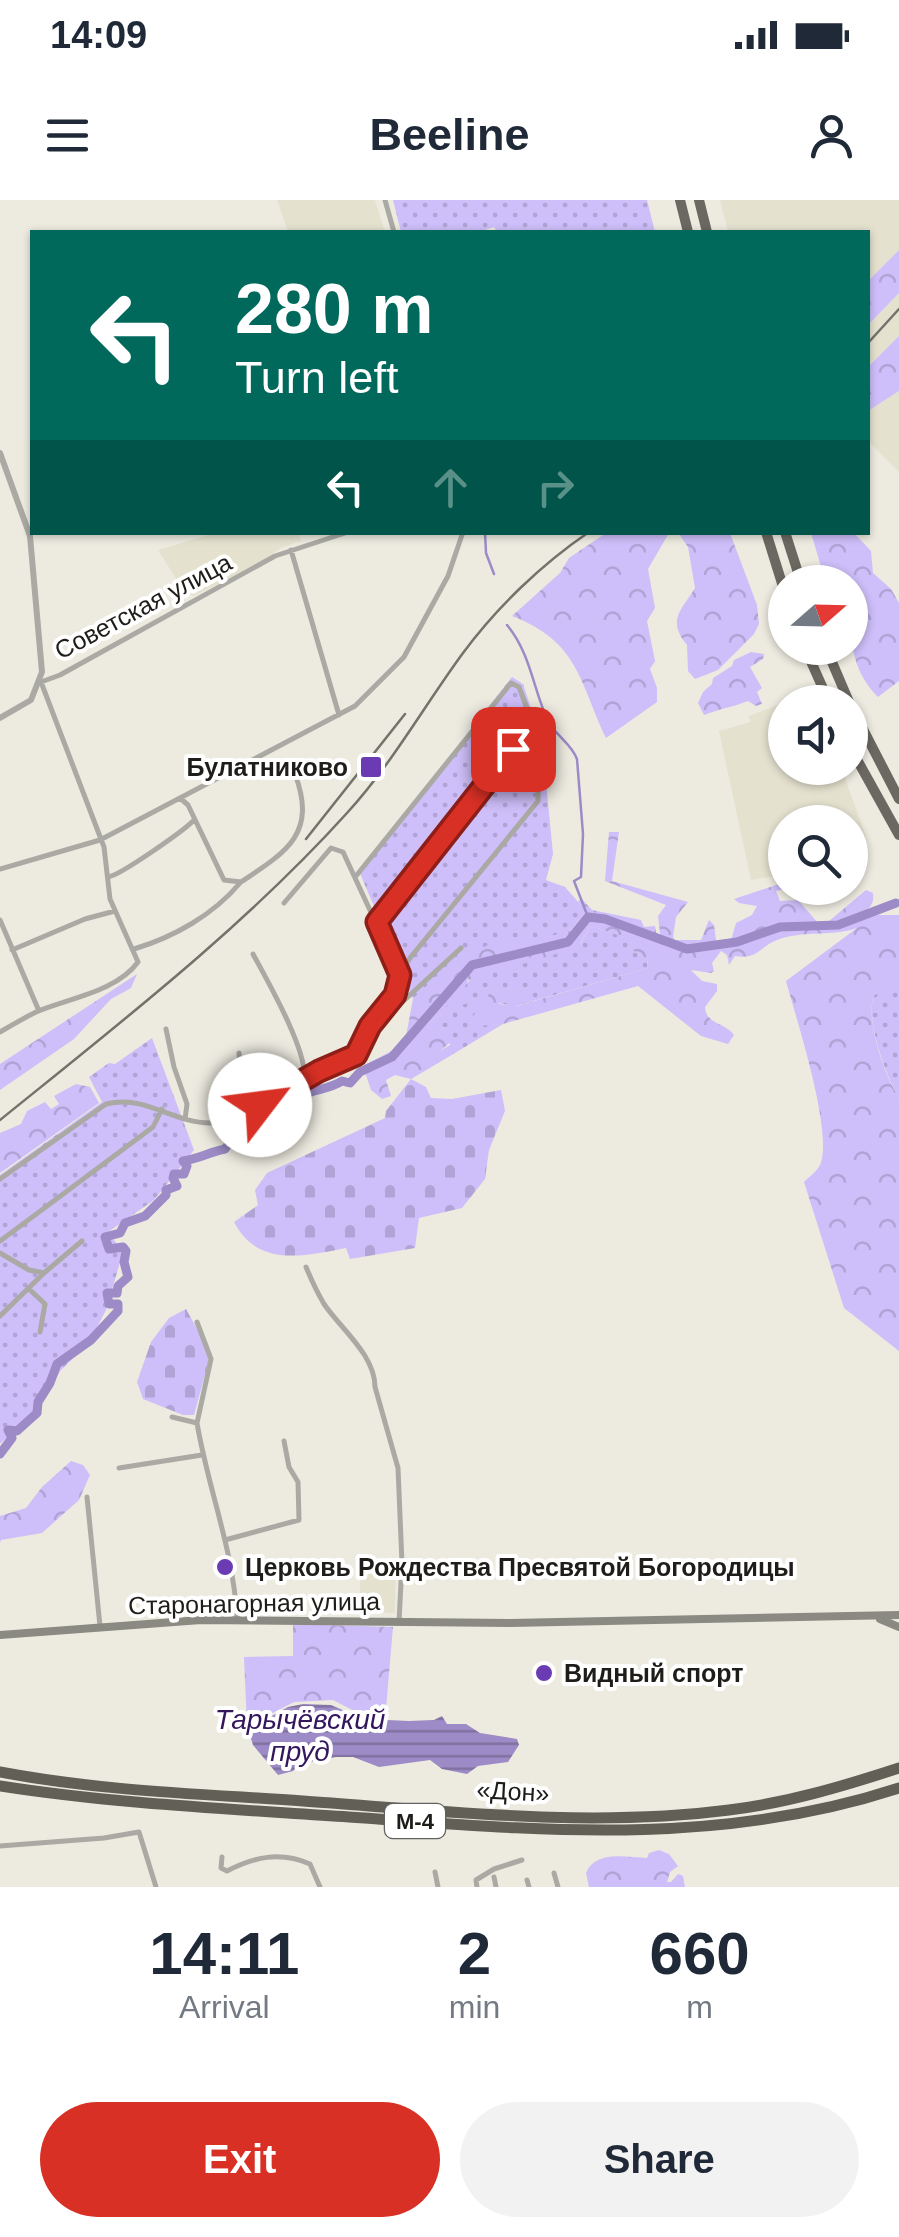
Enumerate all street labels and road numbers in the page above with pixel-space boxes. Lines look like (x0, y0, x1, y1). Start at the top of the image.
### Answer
street label: Советская улица (50, 548, 236, 664)
street label: Старонагорная улица (128, 1587, 380, 1619)
street label: «Дон» (476, 1775, 550, 1807)
road number: М-4 (385, 1804, 445, 1838)

